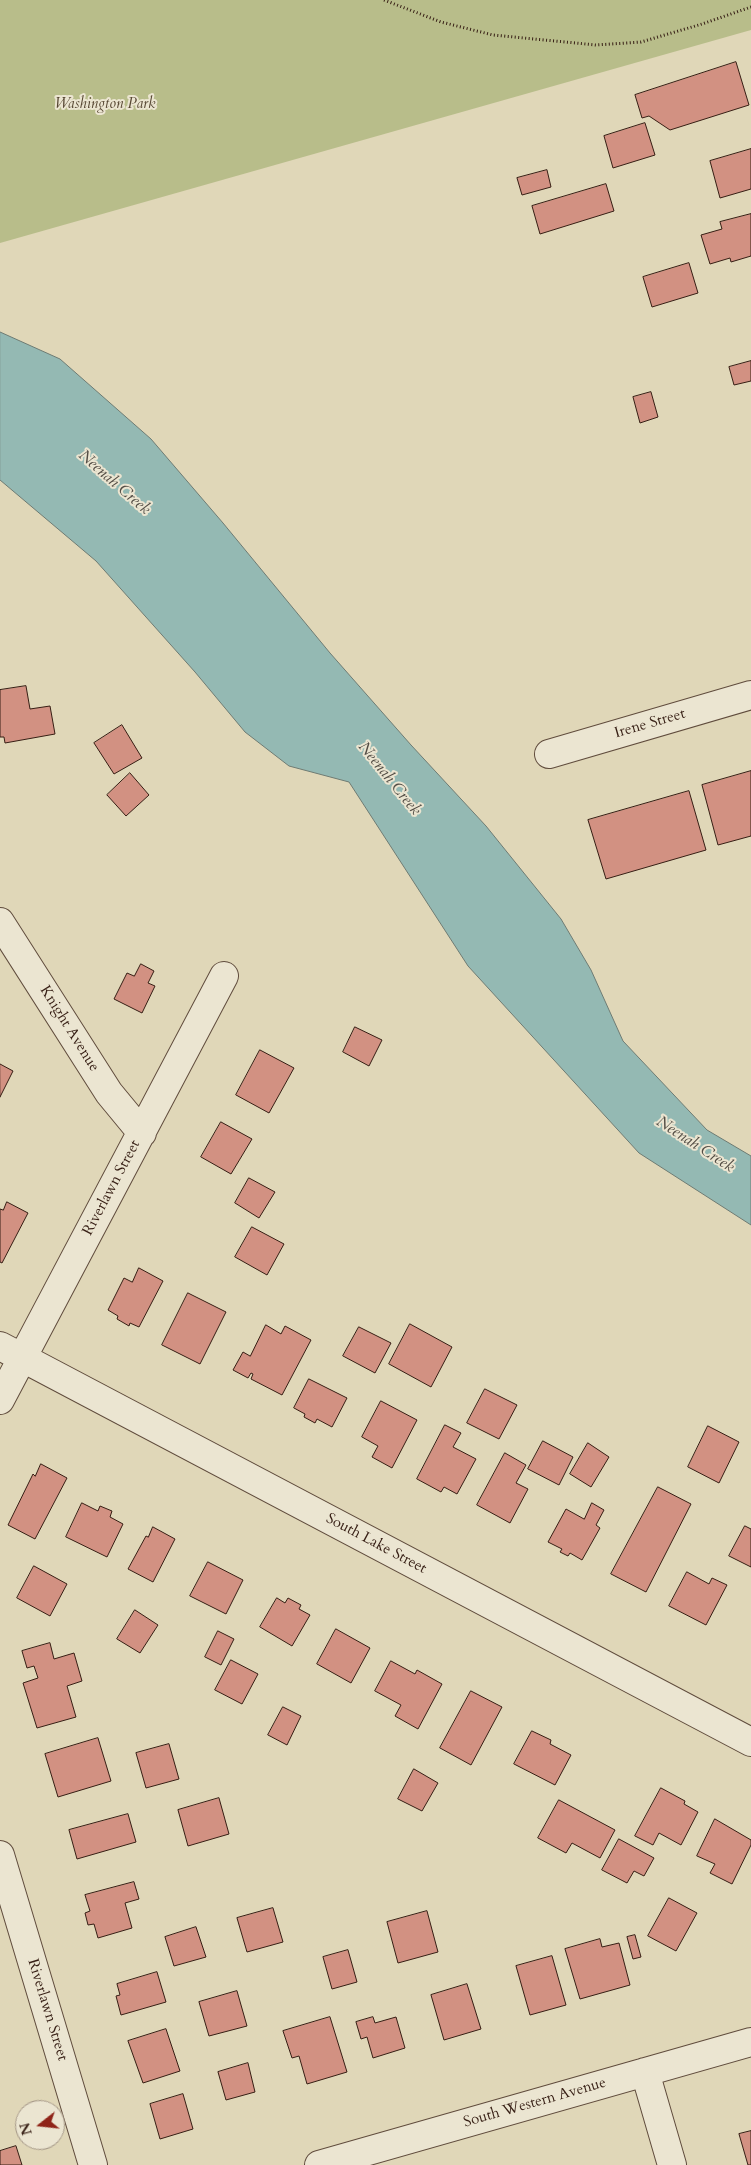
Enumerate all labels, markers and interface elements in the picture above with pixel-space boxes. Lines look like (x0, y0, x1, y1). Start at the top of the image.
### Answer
park label: Washington Park (54, 96, 156, 114)
water label: Neenah Creek (74, 447, 154, 519)
street label: Irene Street (613, 705, 687, 743)
water label: Neenah Creek (353, 738, 425, 820)
street label: Knight Avenue (35, 983, 103, 1075)
water label: Neenah Creek (652, 1113, 738, 1177)
street label: Riverlawn Street (79, 1137, 145, 1239)
street label: South Lake Street (323, 1510, 429, 1578)
street label: Riverlawn Street (23, 1957, 71, 2063)
street label: South Western Avenue (462, 2074, 608, 2132)
north arrow (15, 2100, 65, 2150)
text: N (15, 2121, 37, 2137)

